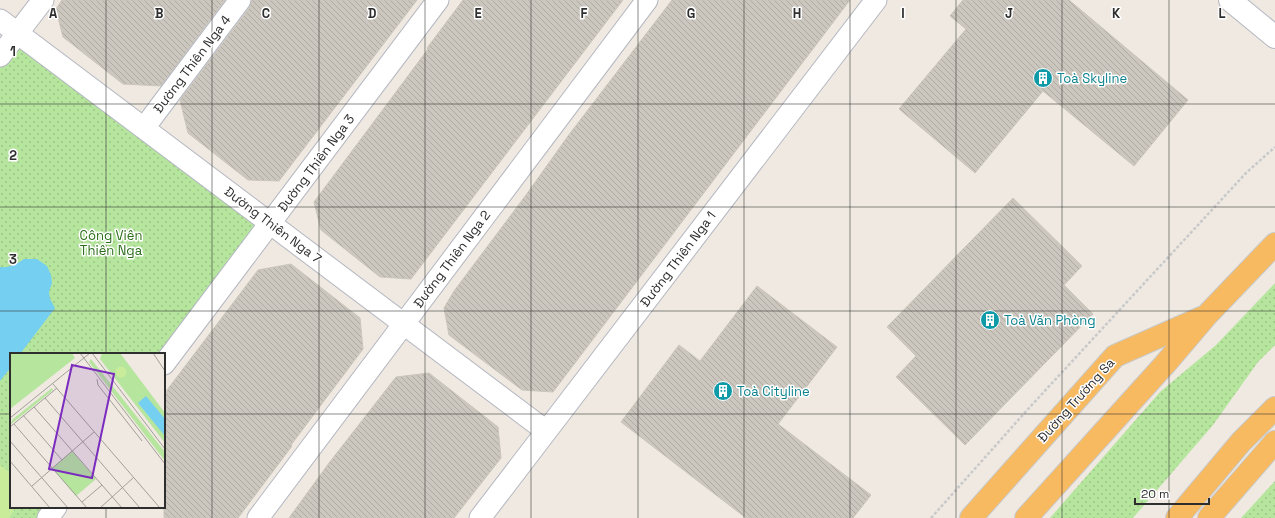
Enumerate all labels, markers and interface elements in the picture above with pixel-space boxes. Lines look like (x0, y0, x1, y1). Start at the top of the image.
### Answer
text: A (49, 5, 58, 22)
text: B (155, 5, 164, 22)
text: C (262, 5, 270, 22)
text: D (368, 5, 377, 22)
text: E (474, 5, 482, 22)
text: F (581, 5, 588, 22)
text: G (687, 5, 695, 22)
text: H (793, 5, 801, 22)
text: I (901, 5, 905, 22)
text: J (1005, 5, 1013, 22)
text: K (1112, 5, 1121, 22)
text: L (1218, 5, 1226, 22)
street label: Đường Thiên Nga 4 (150, 12, 234, 116)
text: 1 (10, 43, 16, 60)
building icon: Toà Skyline (1032, 67, 1054, 89)
place label: Toà Skyline (1057, 70, 1127, 87)
street label: Đường Thiên Nga 3 (274, 111, 358, 215)
text: 2 (9, 147, 17, 164)
street label: Đường Thiên Nga 7 (221, 183, 325, 267)
street label: Đường Thiên Nga 2 (410, 207, 494, 311)
street label: Đường Thiên Nga 1 (636, 208, 720, 310)
park label: Công Viên Thiên Nga (80, 227, 143, 259)
text: 3 (9, 251, 17, 268)
building icon: Toà Văn Phòng (979, 309, 1001, 331)
place label: Toà Văn Phòng (1004, 312, 1096, 329)
inset map (10, 353, 165, 508)
street label: Đường Trường Sa (1034, 354, 1119, 446)
building icon: Toà Cityline (712, 380, 734, 402)
place label: Toà Cityline (737, 383, 810, 400)
scale bar (1135, 480, 1209, 506)
text: 20 m (1141, 486, 1169, 502)

